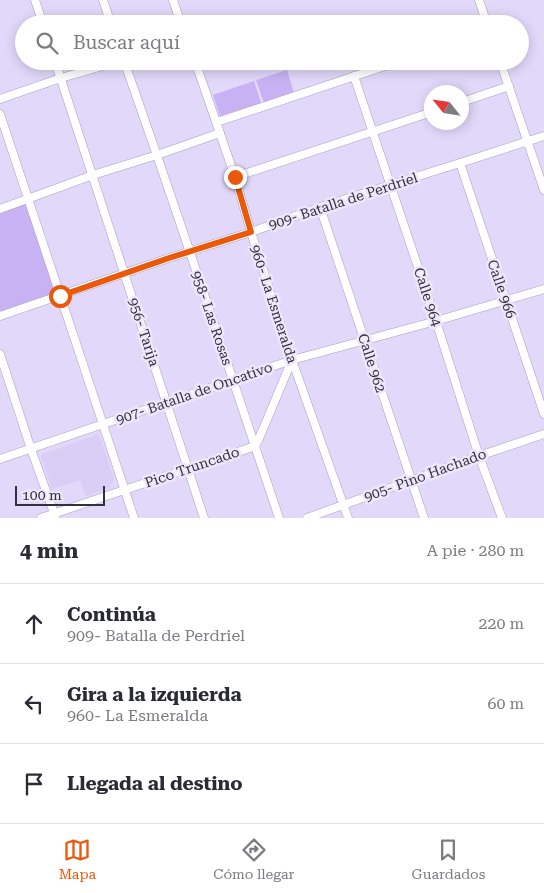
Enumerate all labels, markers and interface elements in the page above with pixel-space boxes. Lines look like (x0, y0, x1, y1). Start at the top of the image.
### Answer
search box (15, 15, 529, 70)
icon: search (33, 29, 61, 57)
text: Buscar aquí (73, 31, 180, 54)
north arrow (424, 85, 469, 130)
route end (224, 166, 247, 189)
street label: 909- Batalla de Perdriel (266, 169, 420, 233)
street label: 960- La Esmeralda (247, 243, 301, 366)
street label: Calle 966 (485, 258, 520, 321)
street label: Calle 964 (411, 266, 445, 329)
street label: 958- Las Rosas (188, 269, 236, 368)
route start (49, 285, 72, 308)
street label: 956- Tarija (125, 296, 163, 369)
street label: Calle 962 (355, 332, 389, 395)
street label: 907- Batalla de Oncativo (114, 359, 274, 427)
street label: Pico Truncado (143, 443, 241, 491)
street label: 905- Pino Hachado (362, 445, 488, 505)
scale bar (15, 483, 105, 506)
text: 100 m (22, 487, 62, 503)
text: 4 min (20, 539, 78, 563)
text: A pie · 280 m (427, 541, 524, 560)
text: Continúa (67, 603, 156, 626)
icon: ahead (20, 610, 48, 638)
text: 220 m (478, 614, 524, 633)
text: 909- Batalla de Perdriel (67, 626, 245, 645)
text: Gira a la izquierda (67, 683, 242, 706)
icon: left (20, 690, 48, 718)
text: 60 m (487, 694, 524, 713)
text: 960- La Esmeralda (67, 706, 208, 725)
icon: arrive (20, 770, 48, 798)
text: Llegada al destino (67, 772, 243, 795)
tab: Mapa (59, 836, 96, 882)
tab: Cómo llegar (213, 836, 294, 882)
tab: Guardados (412, 836, 485, 882)

